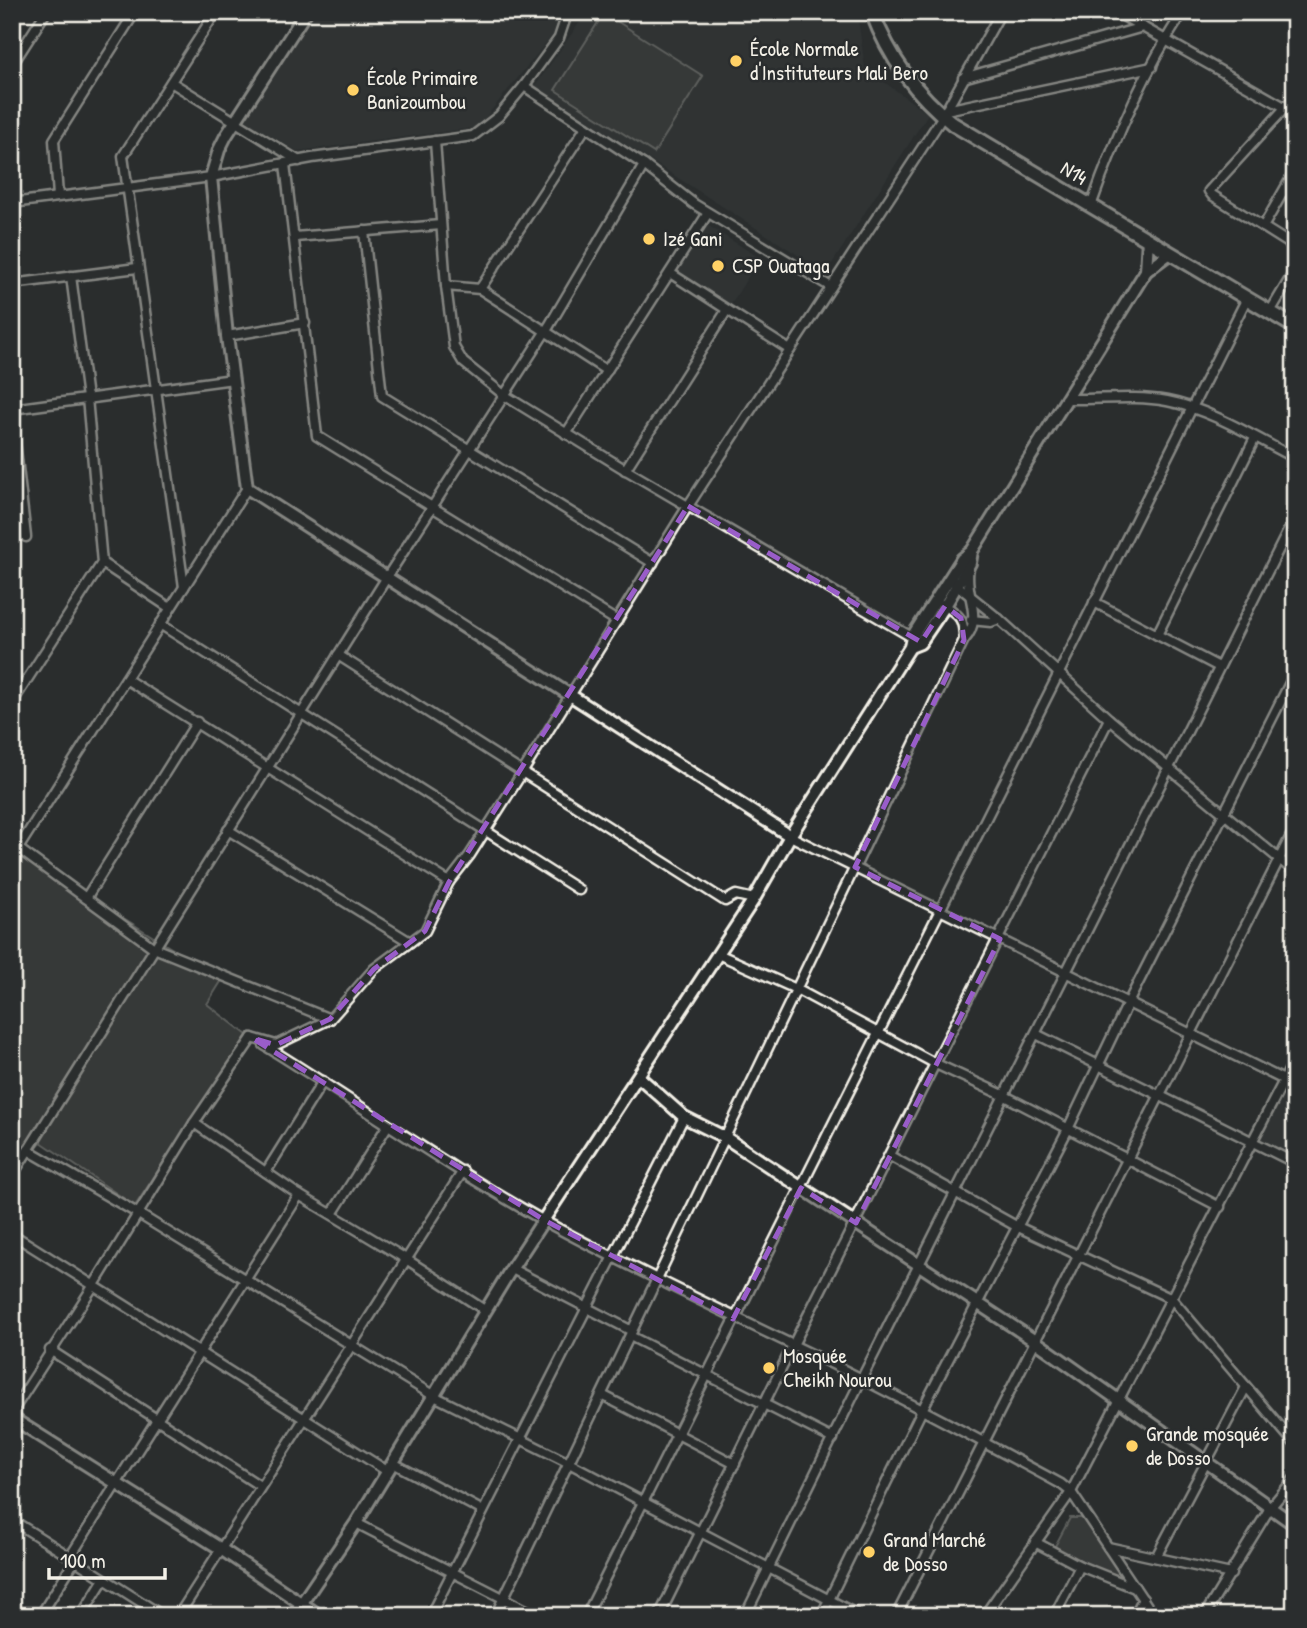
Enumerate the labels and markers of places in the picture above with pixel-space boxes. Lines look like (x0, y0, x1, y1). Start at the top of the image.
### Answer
place label: École Normale d'Instituteurs Mali Bero (750, 34, 928, 87)
marker: École Normale d'Instituteurs Mali Bero (728, 53, 744, 69)
place label: École Primaire Banizoumbou (367, 63, 478, 116)
marker: École Primaire Banizoumbou (345, 82, 361, 98)
place label: Izé Gani (663, 224, 723, 253)
marker: Izé Gani (641, 231, 657, 247)
place label: CSP Ouataga (732, 251, 829, 280)
marker: CSP Ouataga (710, 258, 726, 274)
place label: Mosquée Cheikh Nourou (783, 1341, 892, 1394)
marker: Mosquée Cheikh Nourou (761, 1360, 777, 1376)
place label: Grande mosquée de Dosso (1146, 1419, 1269, 1472)
marker: Grande mosquée de Dosso (1124, 1438, 1140, 1454)
place label: Grand Marché de Dosso (883, 1525, 986, 1578)
marker: Grand Marché de Dosso (861, 1544, 877, 1560)

